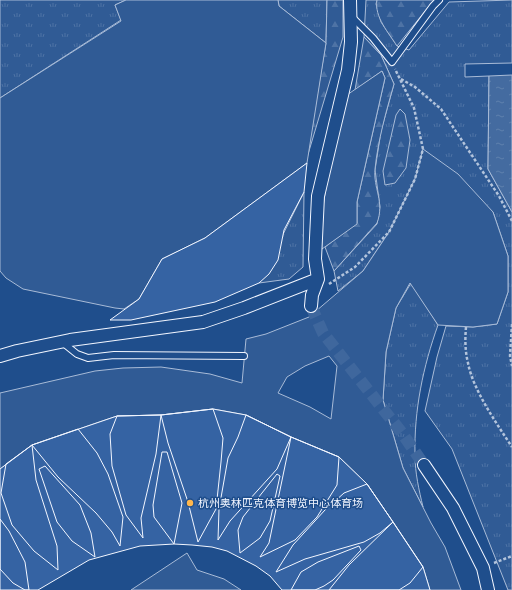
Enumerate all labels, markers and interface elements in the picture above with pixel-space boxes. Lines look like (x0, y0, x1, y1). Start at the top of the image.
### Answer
place label: 杭州奥林匹克体育博览中心体育场 (198, 497, 363, 510)
marker: 杭州奥林匹克体育博览中心体育场 (185, 498, 195, 508)

